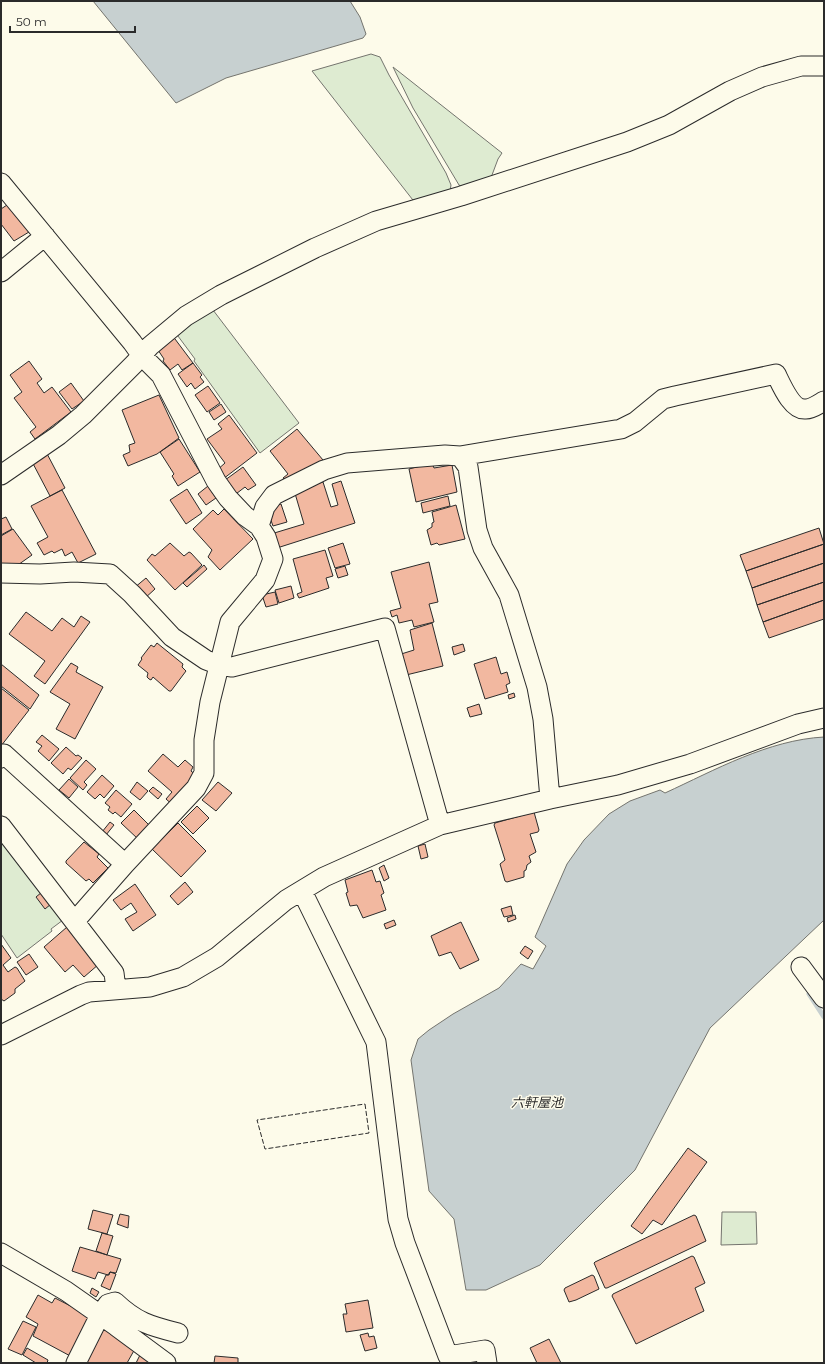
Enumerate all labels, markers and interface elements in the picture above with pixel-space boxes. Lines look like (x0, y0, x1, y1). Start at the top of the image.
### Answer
scale bar (10, 8, 135, 34)
text: 50 m (16, 14, 47, 29)
water label: 六軒屋池 (511, 1094, 565, 1110)

